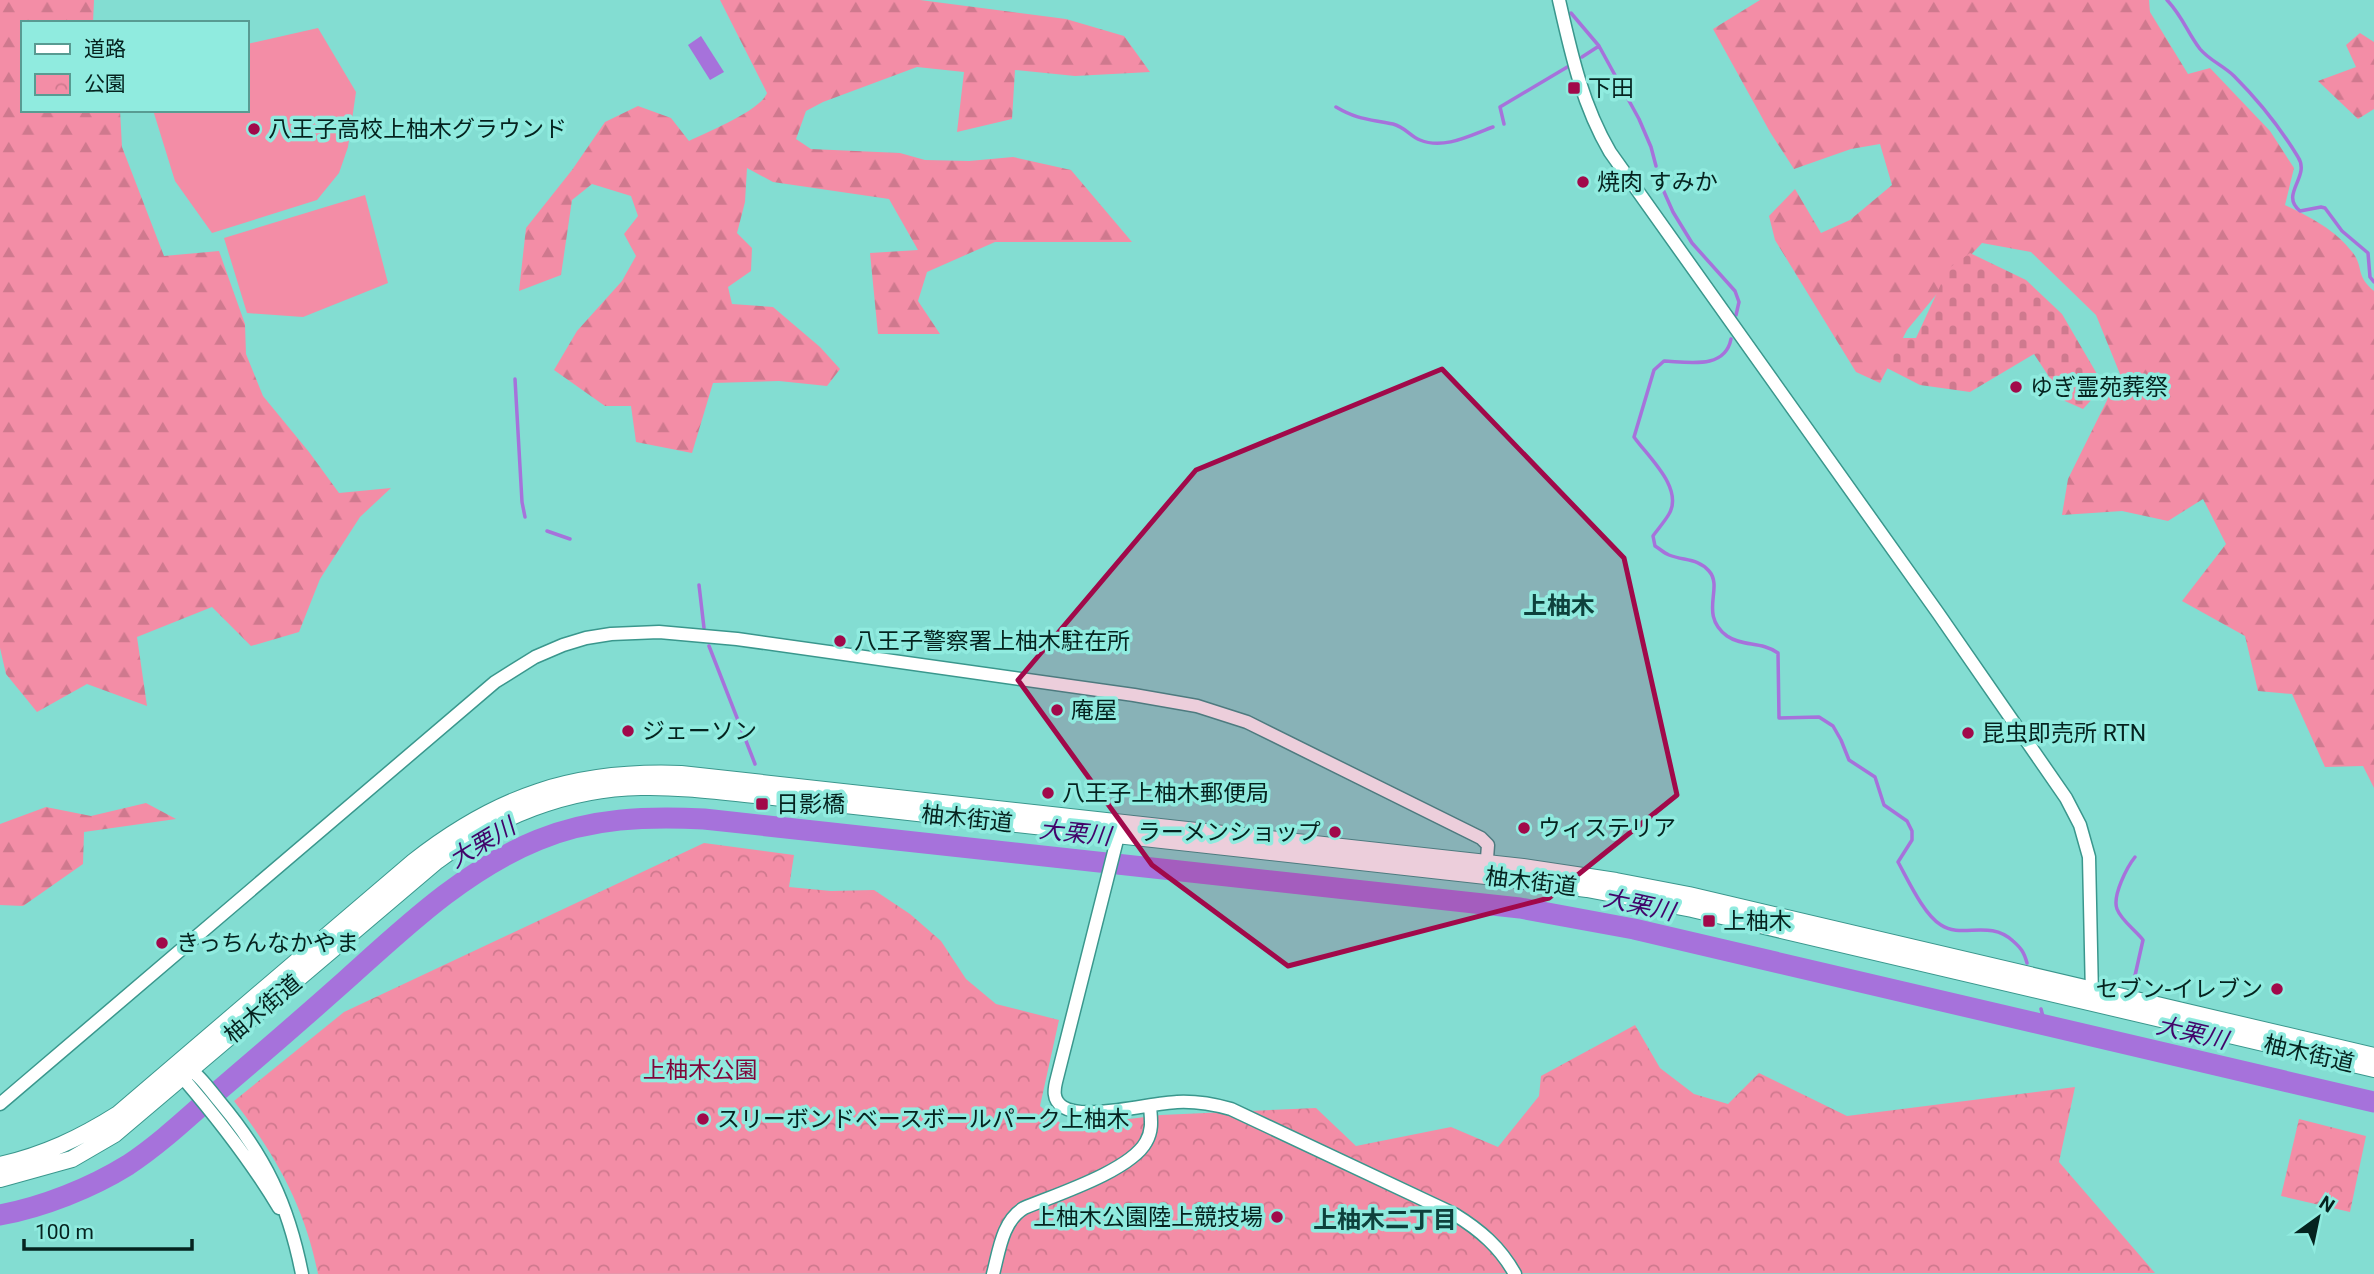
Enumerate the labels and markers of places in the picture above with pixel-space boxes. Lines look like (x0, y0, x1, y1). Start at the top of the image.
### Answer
place label: 下田 (1588, 75, 1634, 102)
marker: 下田 (1566, 80, 1582, 96)
place label: 八王子高校上柚木グラウンド (268, 116, 567, 143)
marker: 八王子高校上柚木グラウンド (246, 121, 262, 137)
place label: 焼肉 すみか (1597, 169, 1718, 196)
marker: 焼肉 すみか (1575, 174, 1591, 190)
place label: ゆぎ霊苑葬祭 (2030, 374, 2168, 401)
marker: ゆぎ霊苑葬祭 (2008, 379, 2024, 395)
place label: 八王子警察署上柚木駐在所 (854, 628, 1130, 655)
marker: 八王子警察署上柚木駐在所 (832, 633, 848, 649)
place label: 庵屋 (1071, 697, 1117, 724)
marker: 庵屋 (1049, 702, 1065, 718)
place label: ジェーソン (642, 718, 757, 745)
place label: 昆虫即売所 RTN (1982, 720, 2146, 747)
marker: ジェーソン (620, 723, 636, 739)
marker: 昆虫即売所 RTN (1960, 725, 1976, 741)
place label: 八王子上柚木郵便局 (1062, 780, 1269, 807)
marker: 八王子上柚木郵便局 (1040, 785, 1056, 801)
place label: 日影橋 (776, 791, 845, 818)
marker: 日影橋 (754, 796, 770, 812)
place label: ウィステリア (1538, 815, 1676, 842)
place label: ラーメンショップ (1138, 819, 1321, 846)
marker: ウィステリア (1516, 820, 1532, 836)
marker: ラーメンショップ (1327, 824, 1343, 840)
place label: 上柚木 (1723, 908, 1792, 935)
marker: 上柚木 (1701, 913, 1717, 929)
place label: きっちんなかやま (176, 930, 359, 957)
marker: きっちんなかやま (154, 935, 170, 951)
place label: セブン-イレブン (2096, 976, 2263, 1003)
marker: セブン-イレブン (2269, 981, 2285, 997)
place label: スリーボンドベースボールパーク上柚木 (717, 1106, 1130, 1133)
marker: スリーボンドベースボールパーク上柚木 (695, 1111, 711, 1127)
place label: 上柚木公園陸上競技場 (1033, 1204, 1263, 1231)
marker: 上柚木公園陸上競技場 (1269, 1209, 1285, 1225)

